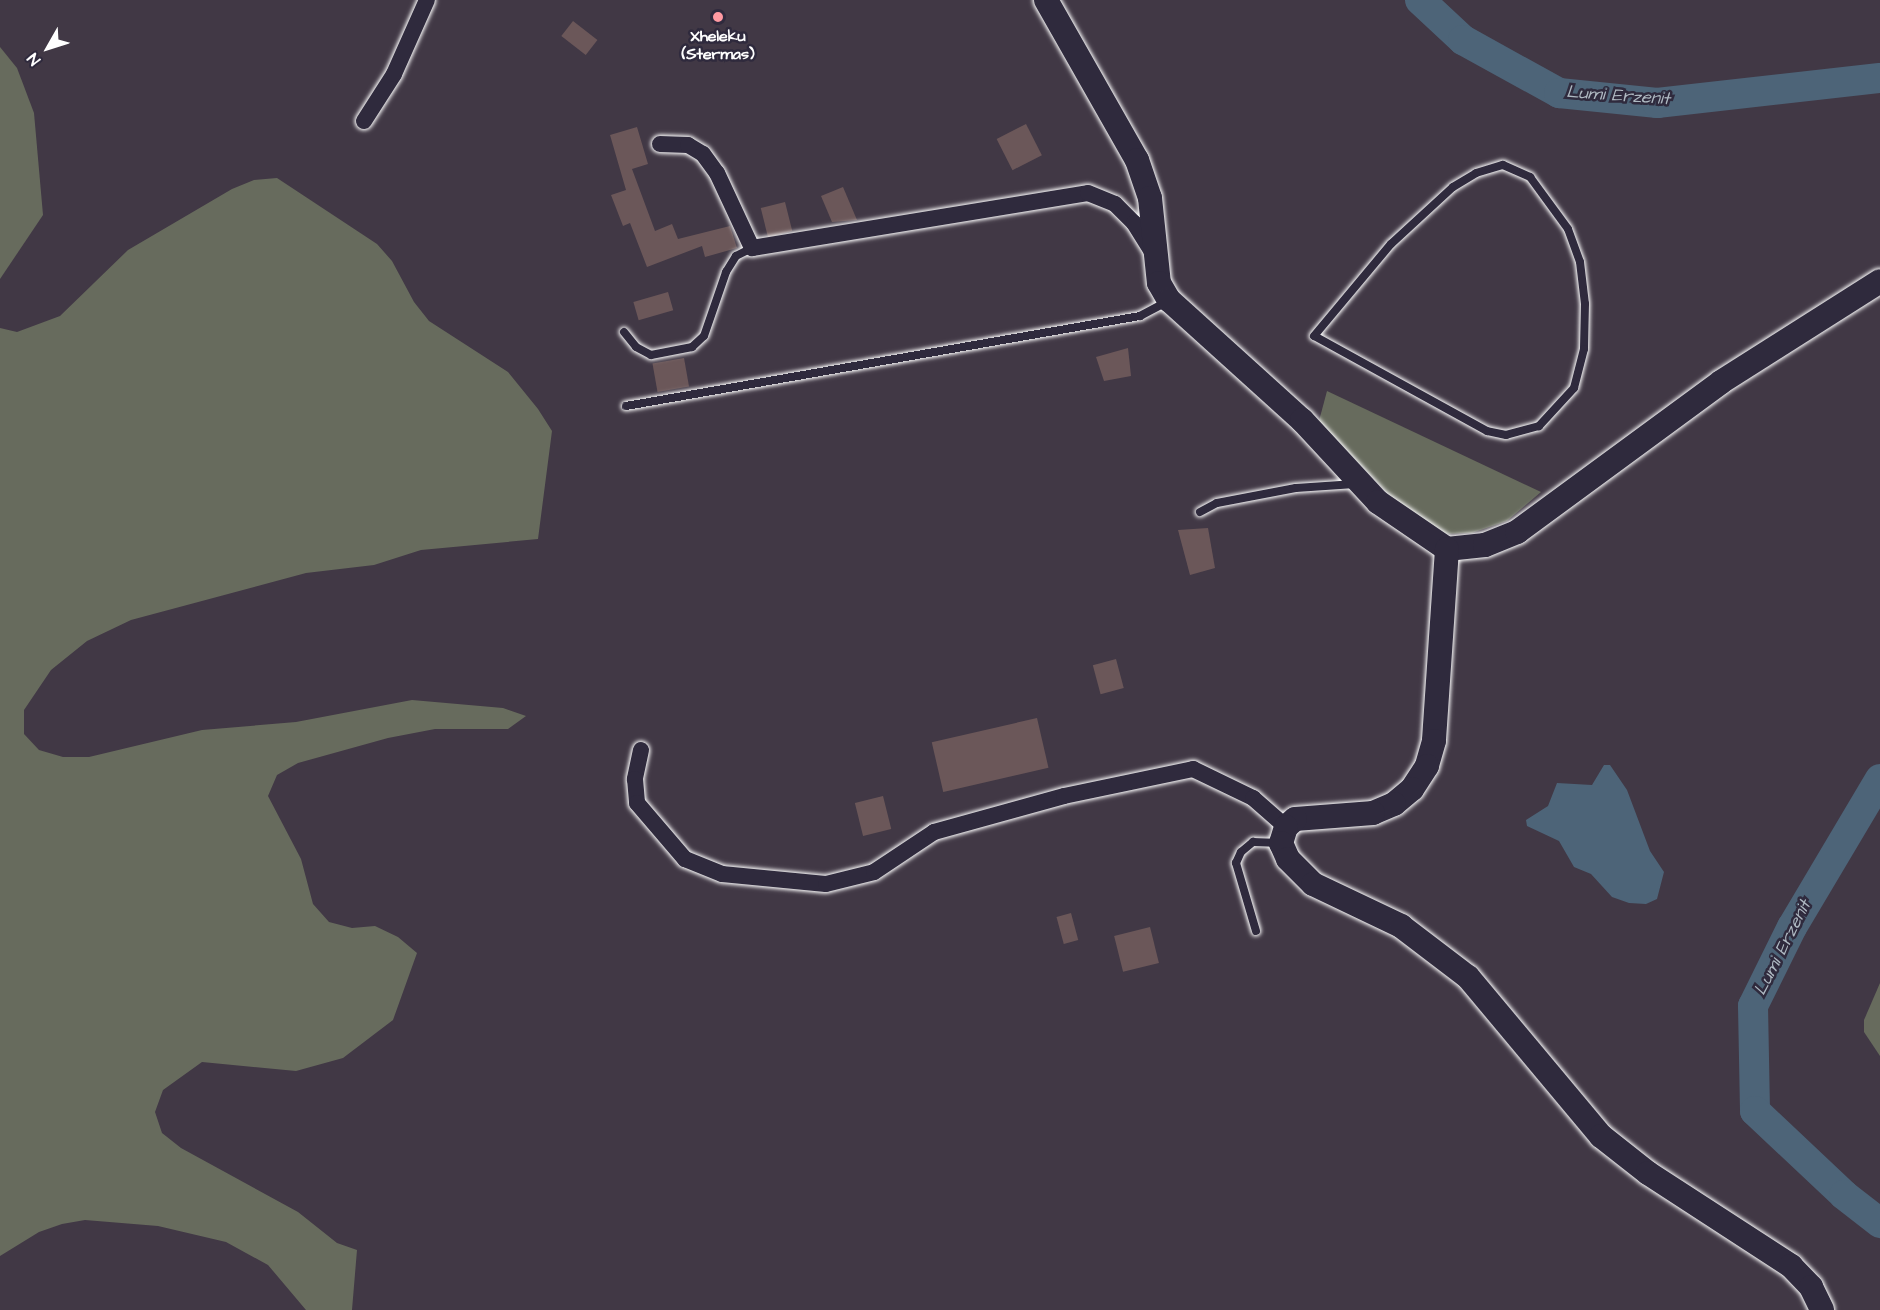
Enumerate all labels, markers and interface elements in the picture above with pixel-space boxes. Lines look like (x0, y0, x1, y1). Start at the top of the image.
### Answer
marker: Xheleku (Stermas) (711, 10, 725, 24)
north arrow (18, 18, 78, 78)
place label: Xheleku (Stermas) (681, 26, 755, 64)
text: N (22, 49, 46, 70)
water label: Lumi Erzenit (1565, 82, 1671, 110)
water label: Lumi Erzenit (1750, 897, 1816, 999)

